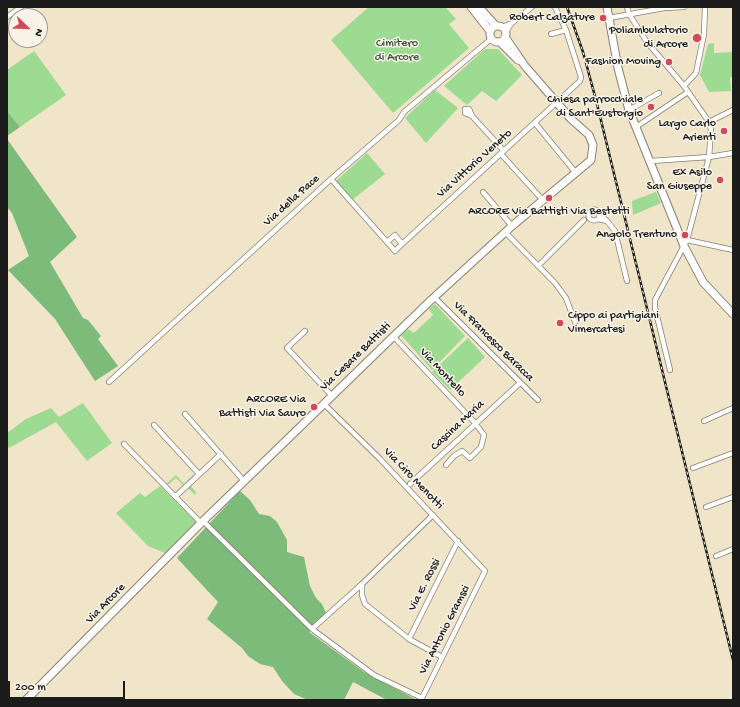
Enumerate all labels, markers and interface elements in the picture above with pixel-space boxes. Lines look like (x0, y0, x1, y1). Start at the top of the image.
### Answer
north arrow (8, 8, 48, 48)
place label: Robert Calzature (509, 11, 595, 25)
marker: Robert Calzature (598, 13, 608, 23)
place label: Poliambulatorio di Arcore (609, 24, 688, 52)
text: N (31, 27, 45, 38)
marker: Poliambulatorio di Arcore (691, 32, 703, 44)
park label: Cimitero di Arcore (375, 37, 419, 65)
place label: Fashion Moving (585, 55, 661, 69)
marker: Fashion Moving (664, 57, 674, 67)
place label: Chiesa parrocchiale di Sant'Eustorgio (547, 93, 643, 121)
marker: Chiesa parrocchiale di Sant'Eustorgio (646, 102, 656, 112)
place label: Largo Carlo Arienti (659, 117, 716, 145)
marker: Largo Carlo Arienti (719, 126, 729, 136)
street label: Via Vittorio Veneto (435, 127, 515, 201)
place label: Ex Asilo San Giuseppe (647, 166, 712, 194)
street label: Via della Pace (261, 172, 323, 230)
marker: Ex Asilo San Giuseppe (715, 175, 725, 185)
marker: ARCORE Via Battisti Via Bestetti (544, 193, 554, 203)
place label: ARCORE Via Battisti Via Bestetti (468, 205, 630, 219)
place label: Angolo Trentuno (596, 228, 677, 242)
marker: Angolo Trentuno (680, 230, 690, 240)
street label: Via Francesco Baracca (450, 299, 536, 385)
place label: Cippo ai partigiani Vimercatesi (568, 309, 659, 337)
marker: Cippo ai partigiani Vimercatesi (555, 318, 565, 328)
street label: Via Cesare Battisti (318, 320, 394, 394)
street label: Via Montello (416, 346, 468, 400)
place label: ARCORE Via Battisti Via Sauro (219, 393, 306, 421)
street label: Cascina Maria (428, 398, 488, 454)
marker: ARCORE Via Battisti Via Sauro (309, 402, 319, 412)
street label: Via Ciro Menotti (380, 445, 446, 513)
street label: Via E. Rossi (406, 556, 444, 614)
street label: Via Arcore (83, 581, 129, 627)
street label: Via Antonio Gramsci (416, 583, 474, 677)
scale bar (10, 673, 127, 699)
text: 200 m (15, 681, 46, 695)

